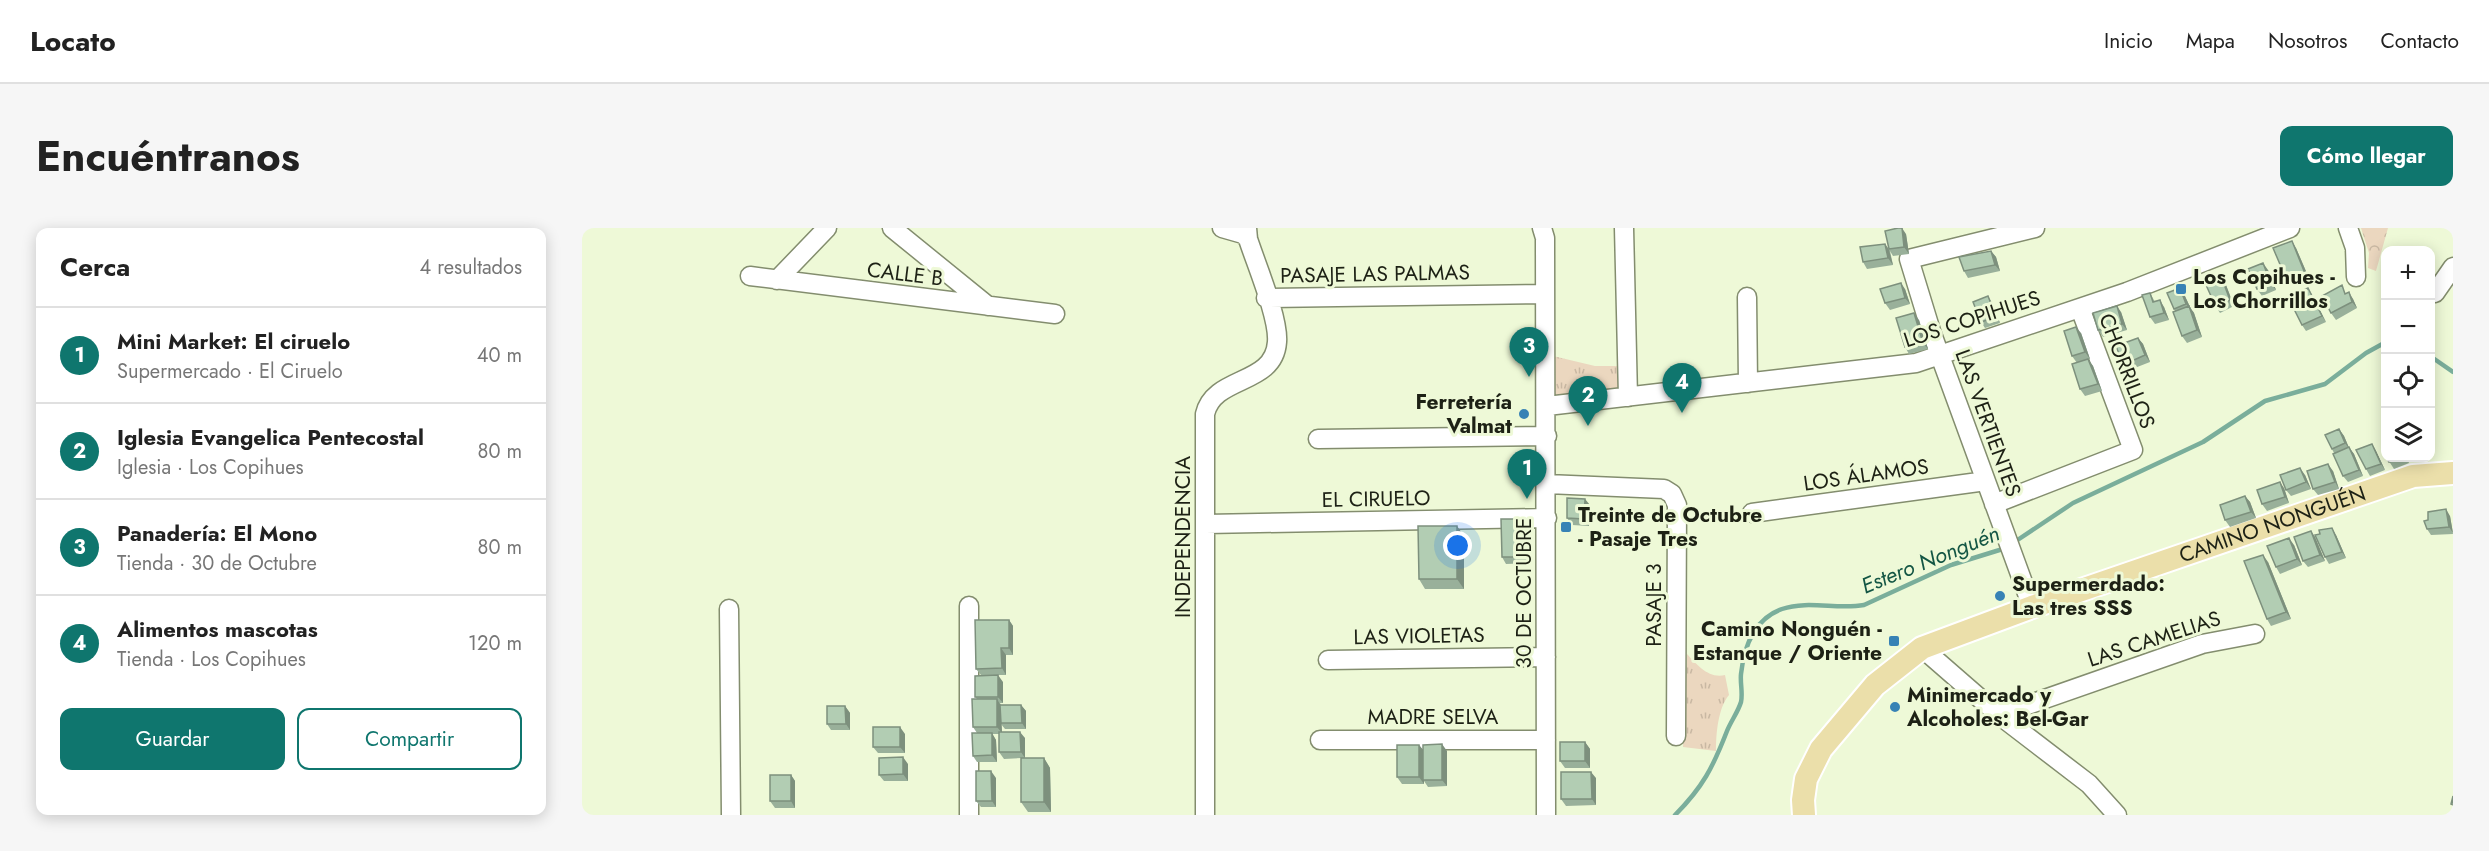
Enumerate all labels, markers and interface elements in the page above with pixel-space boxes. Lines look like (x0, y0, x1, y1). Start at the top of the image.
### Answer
text: Locato (30, 21, 116, 62)
text: Inicio (2104, 26, 2153, 56)
text: Mapa (2186, 26, 2235, 56)
text: Nosotros (2268, 26, 2347, 56)
text: Contacto (2380, 26, 2459, 56)
text: Encuéntranos (36, 126, 300, 187)
button: Cómo llegar (2280, 126, 2453, 186)
map controls (2381, 246, 2435, 462)
button: + (2381, 246, 2435, 300)
text: Cerca (60, 248, 130, 286)
text: 4 resultados (420, 253, 522, 282)
street label: CALLE B (865, 254, 945, 294)
street label: PASAJE LAS PALMAS (1280, 257, 1470, 291)
place label: Los Copihues - Los Chorrillos (2193, 262, 2335, 316)
marker: Los Copihues - Los Chorrillos (2174, 282, 2188, 296)
street label: LOS COPIHUES (1900, 283, 2044, 355)
button: − (2381, 300, 2435, 354)
street label: CHORRILLOS (2091, 309, 2163, 433)
text: Mini Market: El ciruelo (117, 325, 350, 357)
pin: 3 (1510, 328, 1548, 377)
text: 1 (74, 341, 85, 370)
text: 40 m (477, 341, 522, 370)
street label: LAS VERTIENTES (1947, 345, 2029, 501)
button: locate (2381, 354, 2435, 408)
text: Supermercado · El Ciruelo (117, 357, 343, 386)
pin: 4 (1662, 364, 1702, 413)
pin: 2 (1568, 376, 1608, 426)
place label: Ferretería Valmat (1416, 387, 1512, 441)
marker: Ferretería Valmat (1517, 407, 1531, 421)
button: layers (2381, 408, 2435, 462)
text: Iglesia Evangelica Pentecostal (117, 421, 424, 453)
text: 2 (73, 437, 86, 466)
text: 80 m (477, 437, 522, 466)
pin: 1 (1508, 450, 1546, 499)
street label: LOS ÁLAMOS (1801, 451, 1931, 499)
text: Iglesia · Los Copihues (117, 453, 304, 482)
street label: INDEPENDENCIA (1168, 456, 1198, 618)
street label: CAMINO NONGUÉN (2175, 478, 2370, 570)
street label: EL CIRUELO (1321, 483, 1431, 515)
place label: Treinte de Octubre - Pasaje Tres (1578, 500, 1762, 554)
text: Panadería: El Mono (117, 517, 317, 549)
water label: Estero Nonguén (1856, 517, 2004, 601)
street label: 30 DE OCTUBRE (1509, 518, 1539, 668)
marker: Treinte de Octubre - Pasaje Tres (1559, 520, 1573, 534)
your location (1443, 531, 1472, 560)
text: 3 (73, 533, 86, 562)
text: 80 m (477, 533, 522, 562)
text: Tienda · 30 de Octubre (117, 549, 317, 578)
street label: PASAJE 3 (1639, 563, 1669, 647)
place label: Supermerdado: Las tres SSS (2012, 569, 2165, 623)
marker: Supermerdado: Las tres SSS (1993, 589, 2007, 603)
street label: LAS CAMELIAS (2084, 603, 2224, 675)
text: Alimentos mascotas (117, 613, 318, 645)
place label: Camino Nonguén - Estanque / Oriente (1693, 614, 1882, 668)
street label: LAS VIOLETAS (1353, 620, 1485, 652)
text: 4 (73, 629, 86, 658)
text: 120 m (468, 629, 522, 658)
marker: Camino Nonguén - Estanque / Oriente (1887, 634, 1901, 648)
text: Tienda · Los Copihues (117, 645, 306, 674)
place label: Minimercado y Alcoholes: Bel-Gar (1906, 680, 2089, 734)
marker: Minimercado y Alcoholes: Bel-Gar (1888, 700, 1902, 714)
street label: MADRE SELVA (1368, 702, 1499, 732)
button: Guardar (60, 708, 285, 770)
button: Compartir (297, 708, 522, 770)

